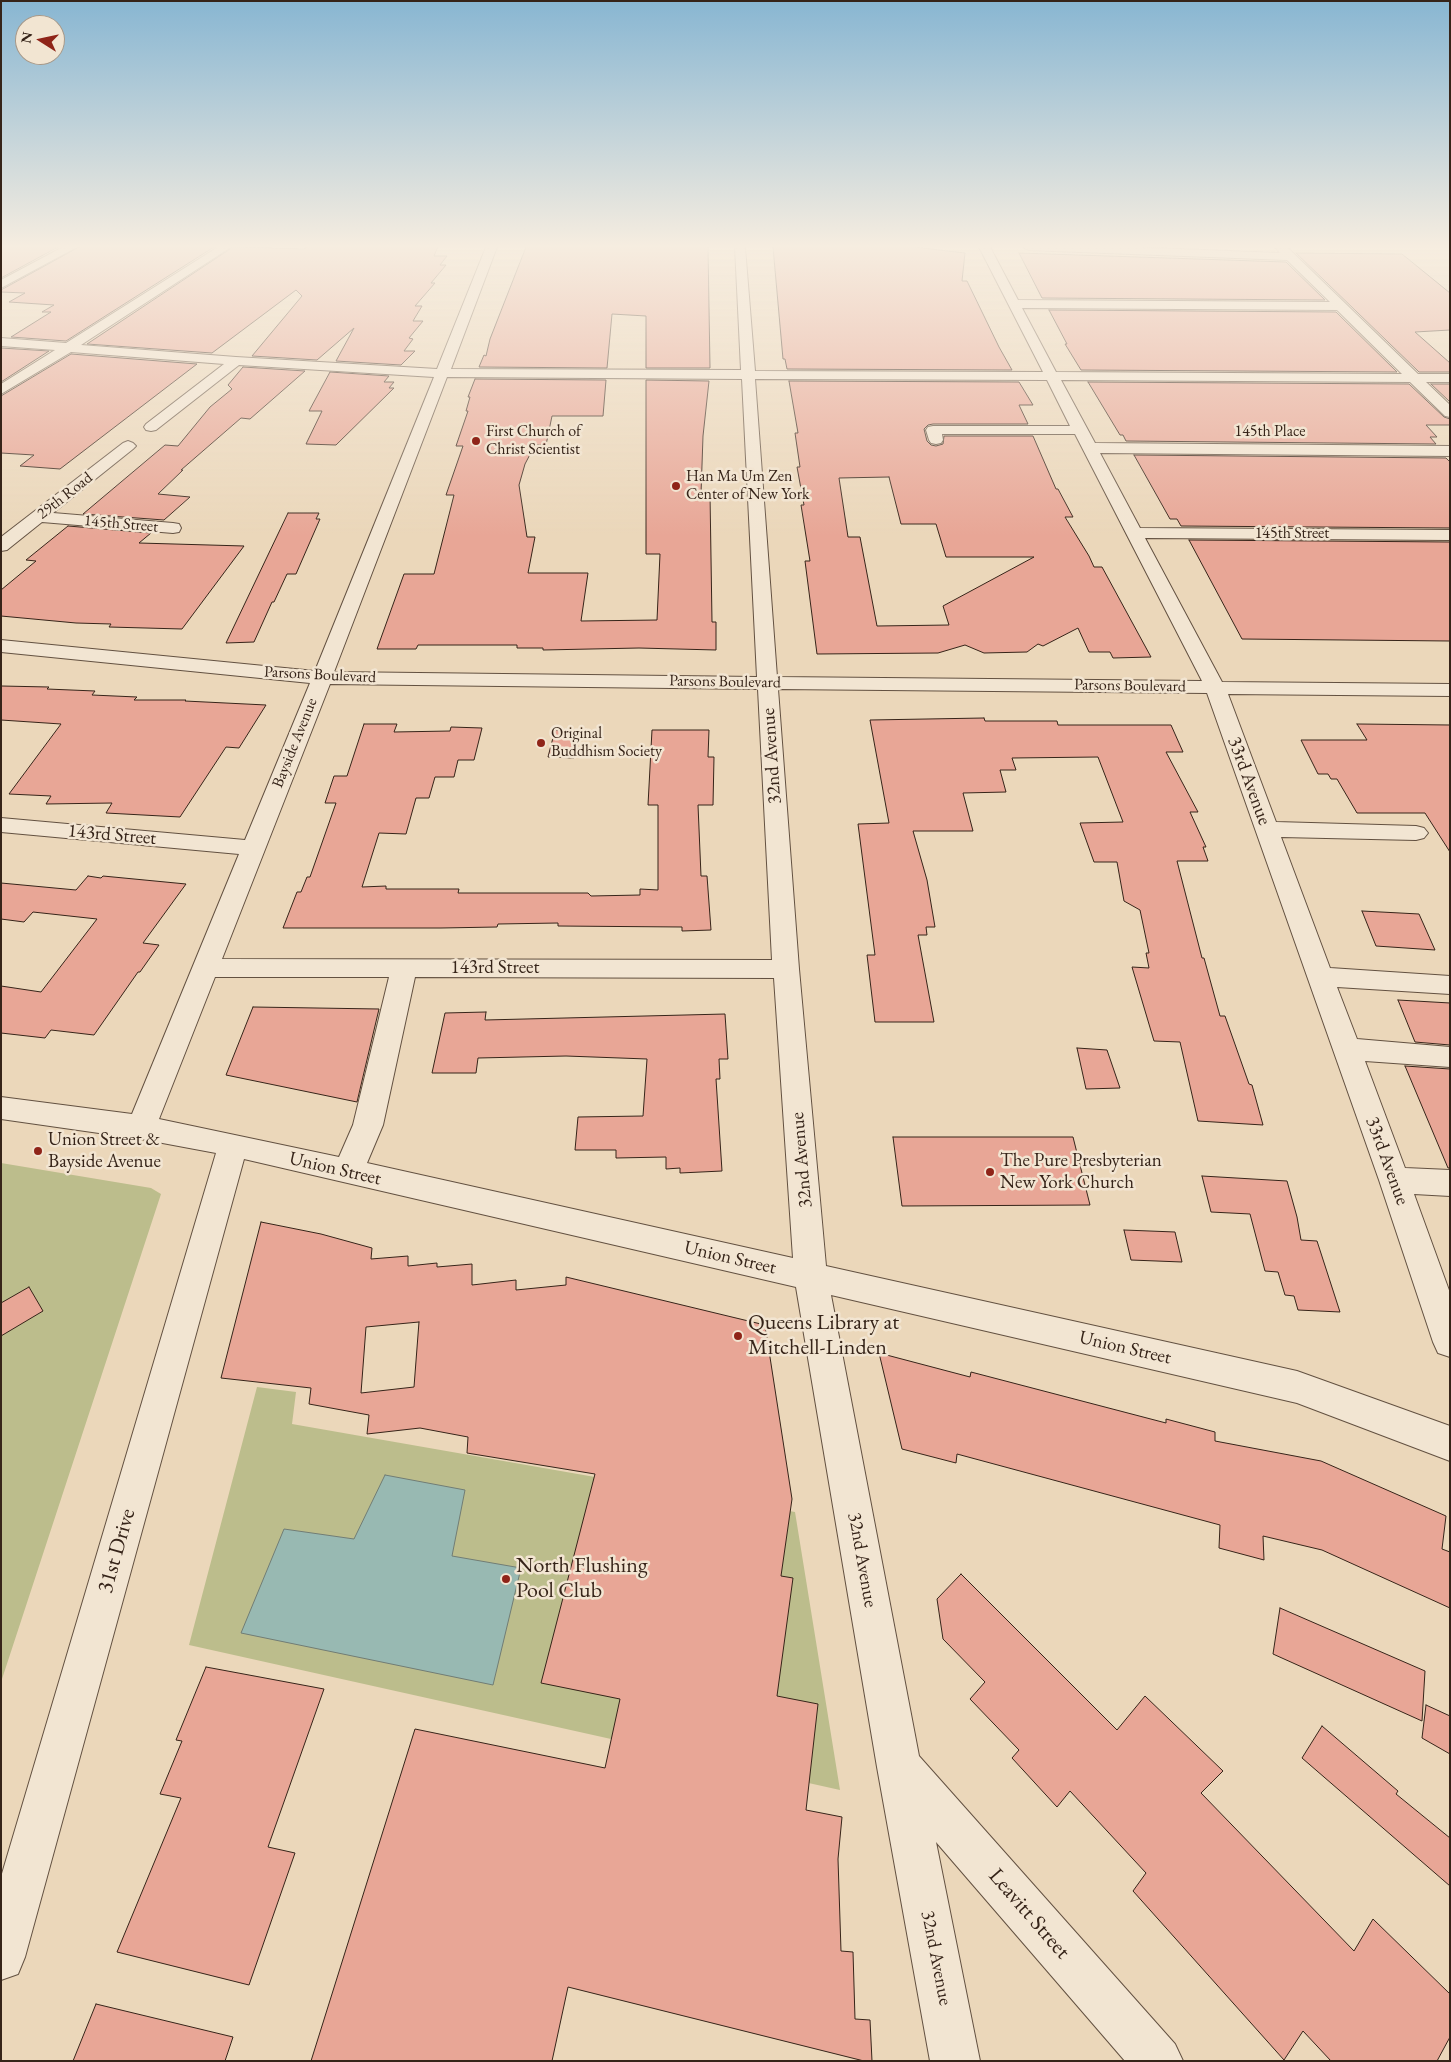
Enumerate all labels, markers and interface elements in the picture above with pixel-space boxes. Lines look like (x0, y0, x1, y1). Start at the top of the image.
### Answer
north arrow (15, 15, 65, 65)
text: N (16, 30, 36, 45)
place label: First Church of Christ Scientist (486, 422, 581, 460)
street label: 145th Place (1235, 422, 1305, 442)
marker: First Church of Christ Scientist (470, 435, 482, 447)
place label: Han Ma Um Zen Center of New York (686, 467, 810, 505)
street label: 29th Road (33, 468, 97, 524)
marker: Han Ma Um Zen Center of New York (670, 480, 682, 492)
street label: 145th Street (83, 511, 159, 537)
street label: 145th Street (1255, 524, 1329, 544)
street label: Parsons Boulevard (264, 662, 376, 688)
street label: Parsons Boulevard (669, 671, 781, 693)
street label: Parsons Boulevard (1074, 675, 1186, 697)
street label: Bayside Avenue (268, 695, 322, 791)
street label: 32nd Avenue (757, 707, 787, 805)
place label: Original Buddhism Society (551, 724, 662, 762)
street label: 33rd Avenue (1222, 734, 1276, 828)
marker: Original Buddhism Society (535, 737, 547, 749)
street label: 143rd Street (67, 820, 157, 850)
street label: 143rd Street (451, 957, 539, 979)
street label: 32nd Avenue (786, 1111, 818, 1209)
street label: 33rd Avenue (1360, 1114, 1414, 1208)
place label: Union Street & Bayside Avenue (48, 1129, 161, 1173)
marker: Union Street & Bayside Avenue (32, 1145, 44, 1157)
street label: Union Street (287, 1147, 383, 1191)
place label: The Pure Presbyterian New York Church (1000, 1150, 1162, 1194)
marker: The Pure Presbyterian New York Church (984, 1166, 996, 1178)
street label: Union Street (682, 1236, 778, 1280)
place label: Queens Library at Mitchell-Linden (748, 1310, 899, 1362)
street label: Union Street (1077, 1326, 1173, 1370)
marker: Queens Library at Mitchell-Linden (732, 1330, 744, 1342)
street label: 31st Drive (92, 1506, 142, 1596)
street label: 32nd Avenue (842, 1511, 882, 1609)
place label: North Flushing Pool Club (516, 1553, 647, 1604)
marker: North Flushing Pool Club (500, 1573, 512, 1585)
street label: Leavitt Street (983, 1863, 1075, 1965)
street label: 32nd Avenue (916, 1909, 956, 2007)

